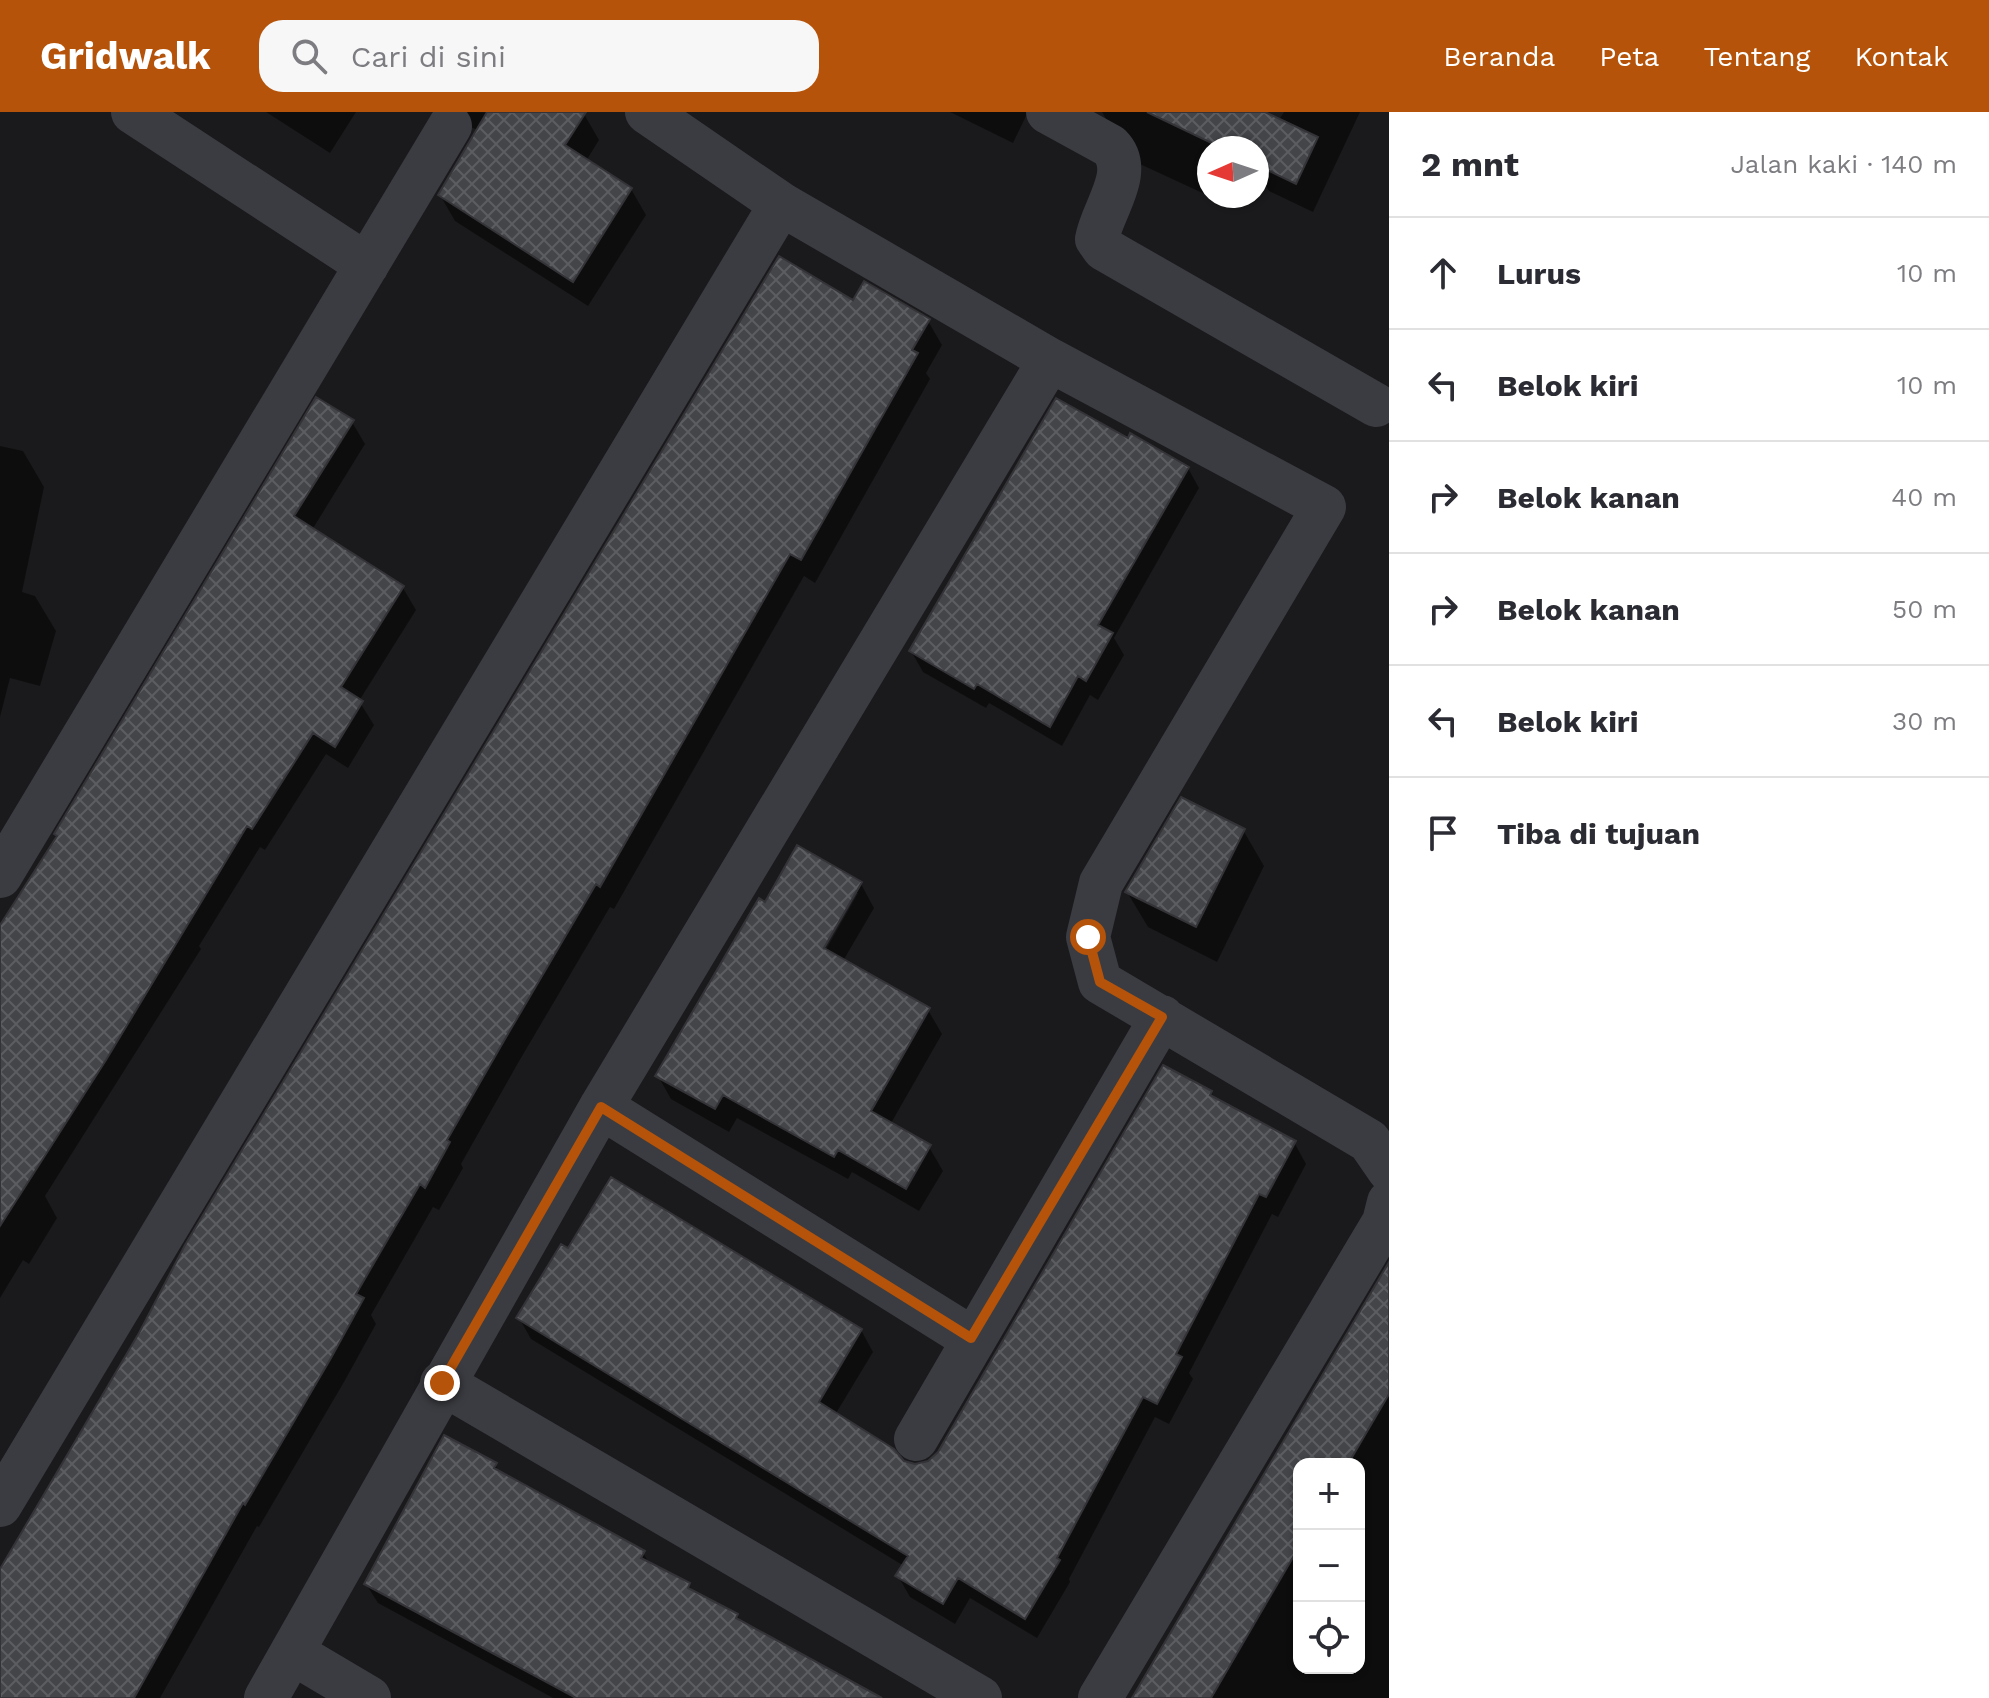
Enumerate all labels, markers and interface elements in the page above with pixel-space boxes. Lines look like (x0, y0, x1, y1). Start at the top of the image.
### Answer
search box (259, 20, 819, 92)
text: Gridwalk (40, 34, 211, 78)
icon: search (287, 34, 331, 78)
text: Cari di sini (351, 39, 506, 74)
text: Beranda (1443, 40, 1555, 73)
text: Peta (1599, 40, 1659, 73)
text: Tentang (1703, 40, 1810, 73)
text: Kontak (1854, 40, 1949, 73)
north arrow (1197, 136, 1269, 208)
text: 2 mnt (1421, 144, 1519, 184)
text: Jalan kaki · 140 m (1731, 149, 1957, 179)
icon: ahead (1421, 251, 1465, 295)
text: Lurus (1497, 256, 1581, 291)
text: 10 m (1897, 258, 1957, 288)
icon: left (1421, 363, 1465, 407)
text: Belok kiri (1497, 368, 1639, 403)
text: 10 m (1897, 370, 1957, 400)
icon: right (1421, 475, 1465, 519)
text: Belok kanan (1497, 480, 1680, 515)
text: 40 m (1891, 482, 1957, 512)
icon: right (1421, 587, 1465, 631)
text: Belok kanan (1497, 592, 1680, 627)
text: 50 m (1892, 594, 1957, 624)
icon: left (1421, 699, 1465, 743)
text: Belok kiri (1497, 704, 1639, 739)
text: 30 m (1892, 706, 1957, 736)
icon: arrive (1421, 811, 1465, 855)
text: Tiba di tujuan (1497, 816, 1700, 851)
route start (1070, 919, 1106, 955)
route end (424, 1365, 460, 1401)
map controls (1293, 1458, 1365, 1674)
button: + (1293, 1458, 1365, 1530)
button: − (1293, 1530, 1365, 1602)
button: locate (1293, 1602, 1365, 1674)

